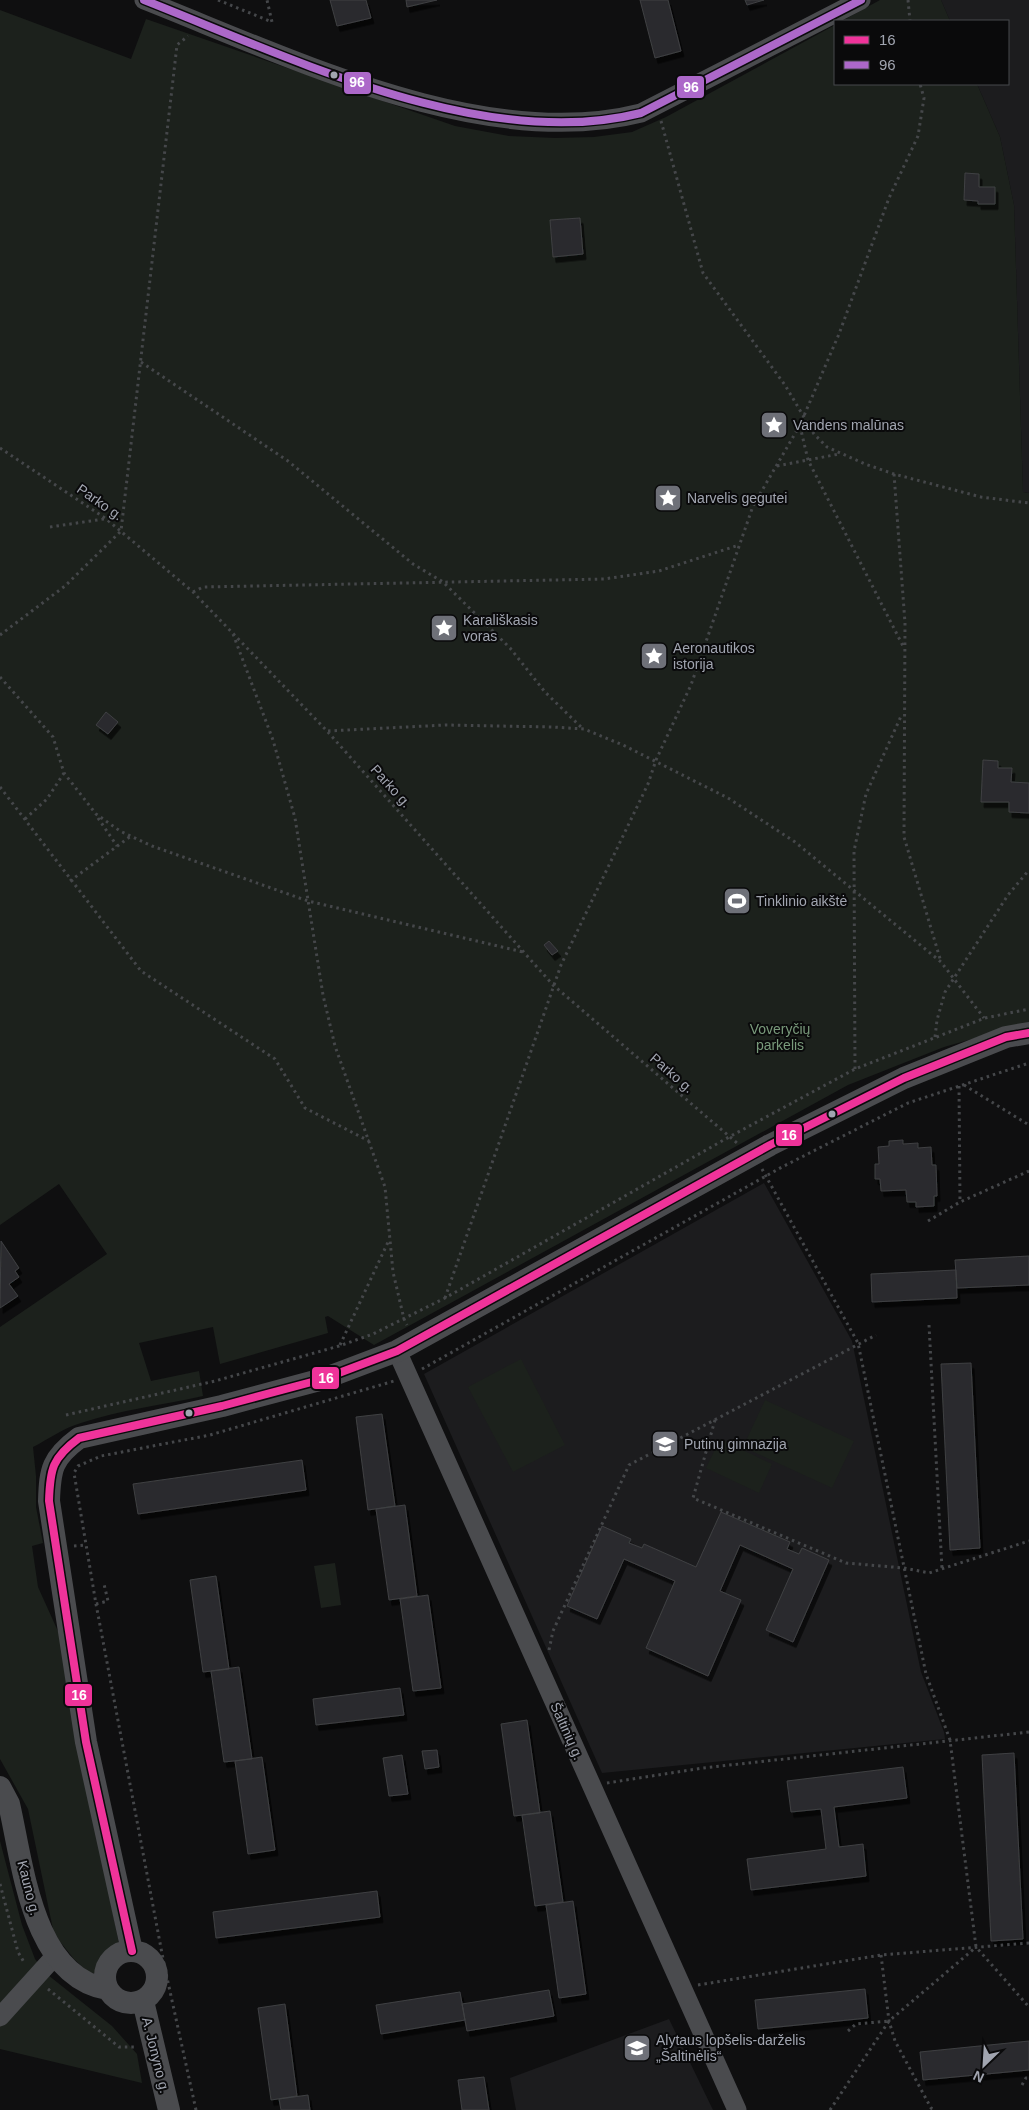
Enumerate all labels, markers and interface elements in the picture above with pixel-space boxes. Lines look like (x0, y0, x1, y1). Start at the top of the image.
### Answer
legend (834, 20, 1009, 85)
text: 16 (879, 31, 896, 48)
text: 96 (879, 56, 896, 73)
unlabelled marker (329, 70, 339, 80)
line badge: 96 (343, 71, 372, 95)
text: 96 (349, 74, 365, 90)
line badge: 96 (676, 75, 705, 99)
text: 96 (683, 79, 699, 95)
place icon: Vandens malūnas (759, 410, 789, 440)
place label: Vandens malūnas (793, 417, 904, 433)
street label: Parko g. (74, 480, 126, 524)
place icon: Narvelis gegutei (653, 483, 683, 513)
place label: Narvelis gegutei (687, 490, 787, 506)
place label: Karališkasis voras (463, 612, 538, 644)
place icon: Karališkasis voras (429, 613, 459, 643)
place label: Aeronautikos istorija (673, 640, 755, 672)
place icon: Aeronautikos istorija (639, 641, 669, 671)
street label: Parko g. (368, 761, 414, 811)
sports icon: Tinklinio aikštė (722, 886, 752, 916)
place label: Tinklinio aikštė (756, 893, 848, 909)
park label: Voveryčių parkelis (750, 1021, 811, 1053)
street label: Parko g. (647, 1050, 697, 1096)
unlabelled marker (827, 1109, 837, 1119)
line badge: 16 (775, 1123, 803, 1147)
text: 16 (781, 1127, 797, 1143)
line badge: 16 (311, 1366, 340, 1390)
text: 16 (318, 1370, 334, 1386)
unlabelled marker (184, 1408, 194, 1418)
school or university icon: Putinų gimnazija (650, 1429, 680, 1459)
place label: Putinų gimnazija (684, 1436, 787, 1452)
line badge: 16 (64, 1683, 93, 1707)
text: 16 (71, 1687, 87, 1703)
street label: Šaltinių g. (547, 1700, 587, 1762)
street label: Kauno g. (14, 1859, 44, 1917)
street label: A. Jonyno g. (139, 2015, 173, 2095)
place label: Alytaus lopšelis-darželis „Šaltinėlis“ (656, 2032, 805, 2064)
school or university icon: Alytaus lopšelis-darželis „Šaltinėlis“ (622, 2033, 652, 2063)
north arrow (959, 2040, 1009, 2090)
text: N (971, 2067, 986, 2086)

